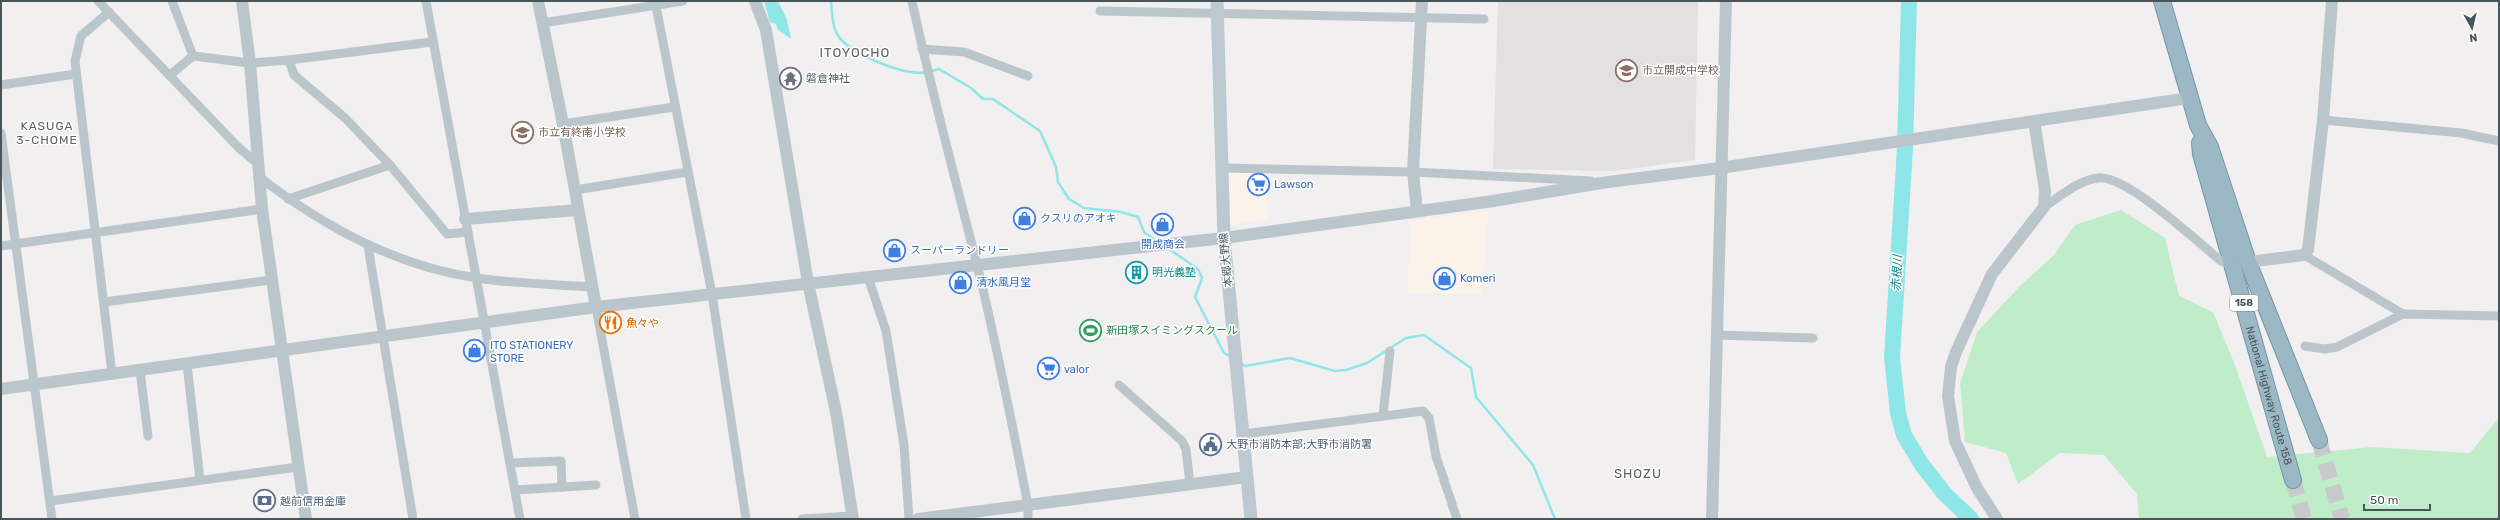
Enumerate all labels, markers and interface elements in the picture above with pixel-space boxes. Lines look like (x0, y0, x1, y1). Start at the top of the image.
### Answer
north arrow (2452, 8, 2492, 48)
text: N (2468, 30, 2478, 44)
district label: ITOYOCHO (820, 45, 890, 60)
school or university icon: 市立開成中学校 (1614, 57, 1640, 83)
place label: 市立開成中学校 (1642, 64, 1719, 77)
temple icon: 磐倉神社 (777, 65, 803, 91)
place label: 磐倉神社 (806, 72, 850, 85)
district label: KASUGA 3-CHOME (16, 119, 78, 147)
school or university icon: 市立有終南小学校 (509, 119, 535, 145)
place label: 市立有終南小学校 (538, 126, 626, 139)
supermarket icon: Lawson (1245, 171, 1271, 197)
place label: Lawson (1274, 178, 1314, 191)
shop icon: クスリのアオキ (1011, 205, 1037, 231)
shop icon: 開成商会 (1150, 211, 1176, 237)
place label: クスリのアオキ (1040, 212, 1117, 225)
street label: 本郷大野線 (1217, 232, 1235, 288)
shop icon: スーパーランドリー (882, 237, 908, 263)
place label: 開成商会 (1141, 238, 1185, 251)
place label: スーパーランドリー (910, 244, 1009, 257)
water label: 赤根川 (1889, 253, 1905, 291)
building icon: 明光義塾 (1123, 259, 1149, 285)
shop icon: Komeri (1431, 265, 1457, 291)
place label: 明光義塾 (1152, 266, 1196, 279)
shop icon: 清水風月堂 (948, 269, 974, 295)
place label: Komeri (1460, 272, 1495, 285)
place label: 清水風月堂 (976, 276, 1031, 289)
road number: 158 (2230, 295, 2258, 311)
restaurant icon: 魚々や (598, 310, 624, 336)
place label: 魚々や (626, 317, 659, 330)
sports icon: 新田塚スイミングスクール (1078, 317, 1104, 343)
place label: 新田塚スイミングスクール (1106, 324, 1238, 337)
street label: National Highway Route 158 (2243, 325, 2295, 466)
shop icon: ITO STATIONERY STORE (461, 338, 487, 364)
place label: ITO STATIONERY STORE (490, 339, 573, 365)
supermarket icon: valor (1035, 356, 1061, 382)
place label: valor (1064, 363, 1090, 376)
public building icon: 大野市消防本部;大野市消防署 (1198, 431, 1224, 457)
place label: 大野市消防本部;大野市消防署 (1226, 438, 1372, 451)
district label: SHOZU (1614, 466, 1662, 481)
scale bar (2364, 486, 2430, 512)
bank icon: 越前信用金庫 (251, 488, 277, 514)
text: 50 m (2370, 493, 2398, 507)
place label: 越前信用金庫 (280, 495, 346, 508)

